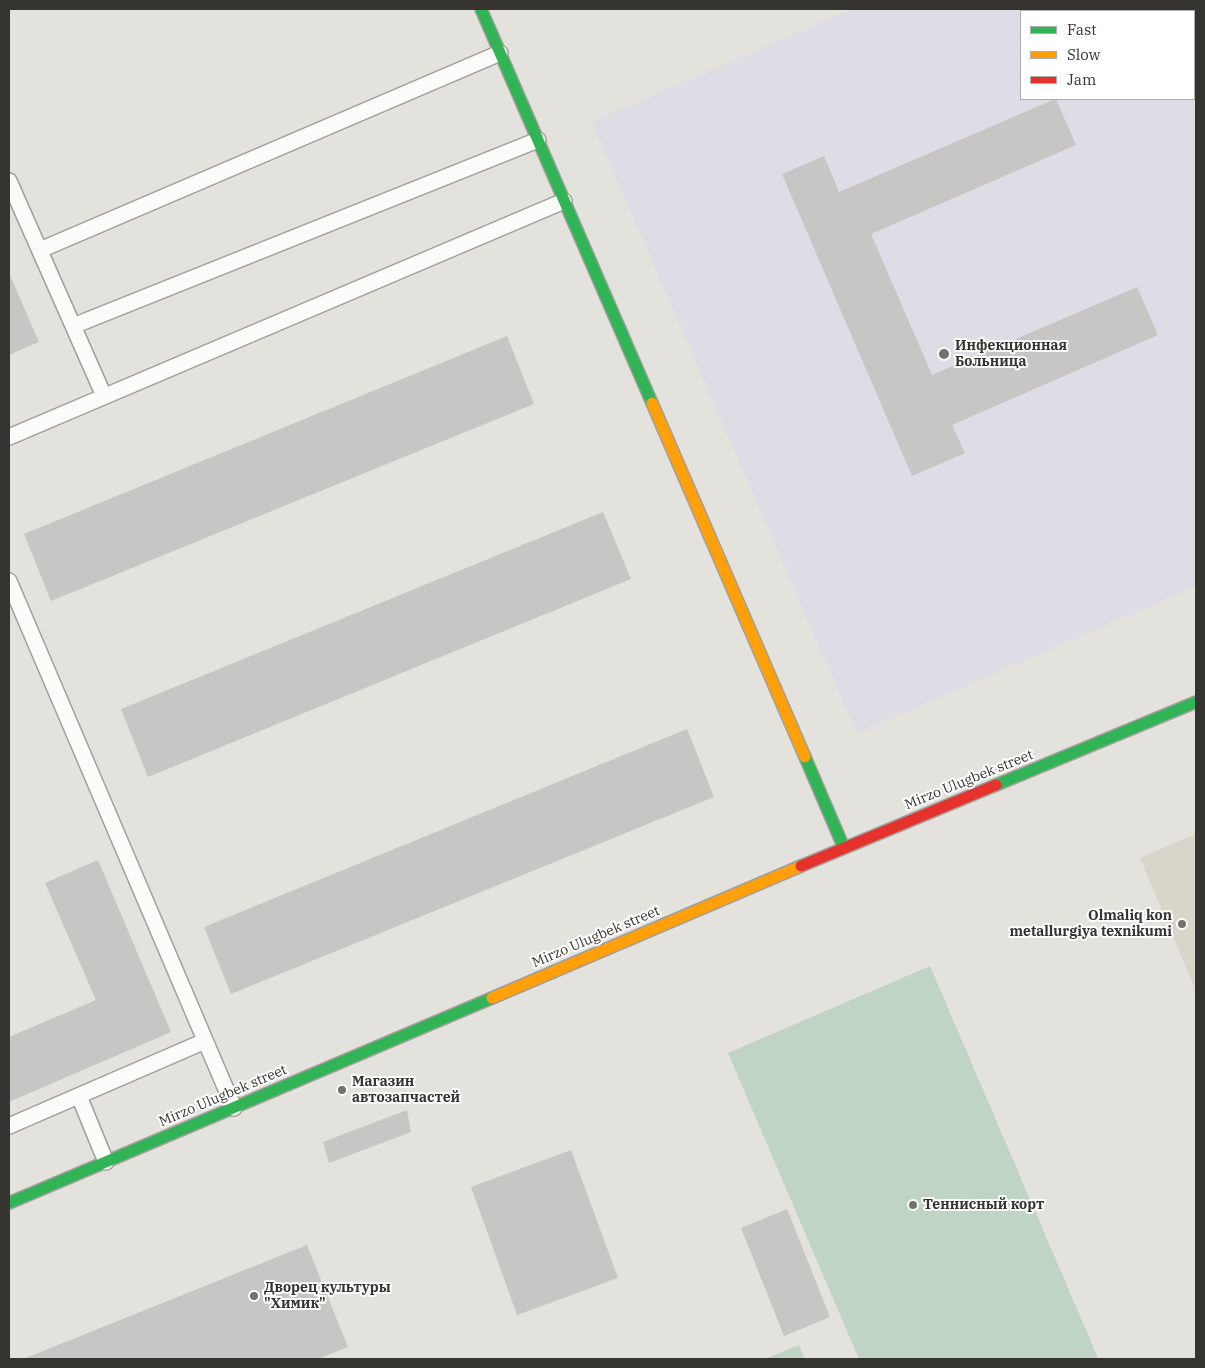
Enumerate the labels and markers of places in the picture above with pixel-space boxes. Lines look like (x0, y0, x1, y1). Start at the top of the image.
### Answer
place label: Инфекционная Больница (955, 338, 1067, 371)
marker: Инфекционная Больница (937, 347, 951, 361)
place label: Olmaliq kon metallurgiya texnikumi (1009, 908, 1172, 940)
marker: Olmaliq kon metallurgiya texnikumi (1176, 918, 1188, 930)
place label: Магазин автозапчастей (352, 1074, 460, 1106)
marker: Магазин автозапчастей (336, 1084, 348, 1096)
place label: Теннисный корт (923, 1197, 1044, 1213)
marker: Теннисный корт (907, 1199, 919, 1211)
place label: Дворец культуры "Химик" (264, 1280, 391, 1312)
marker: Дворец культуры "Химик" (248, 1290, 260, 1302)

